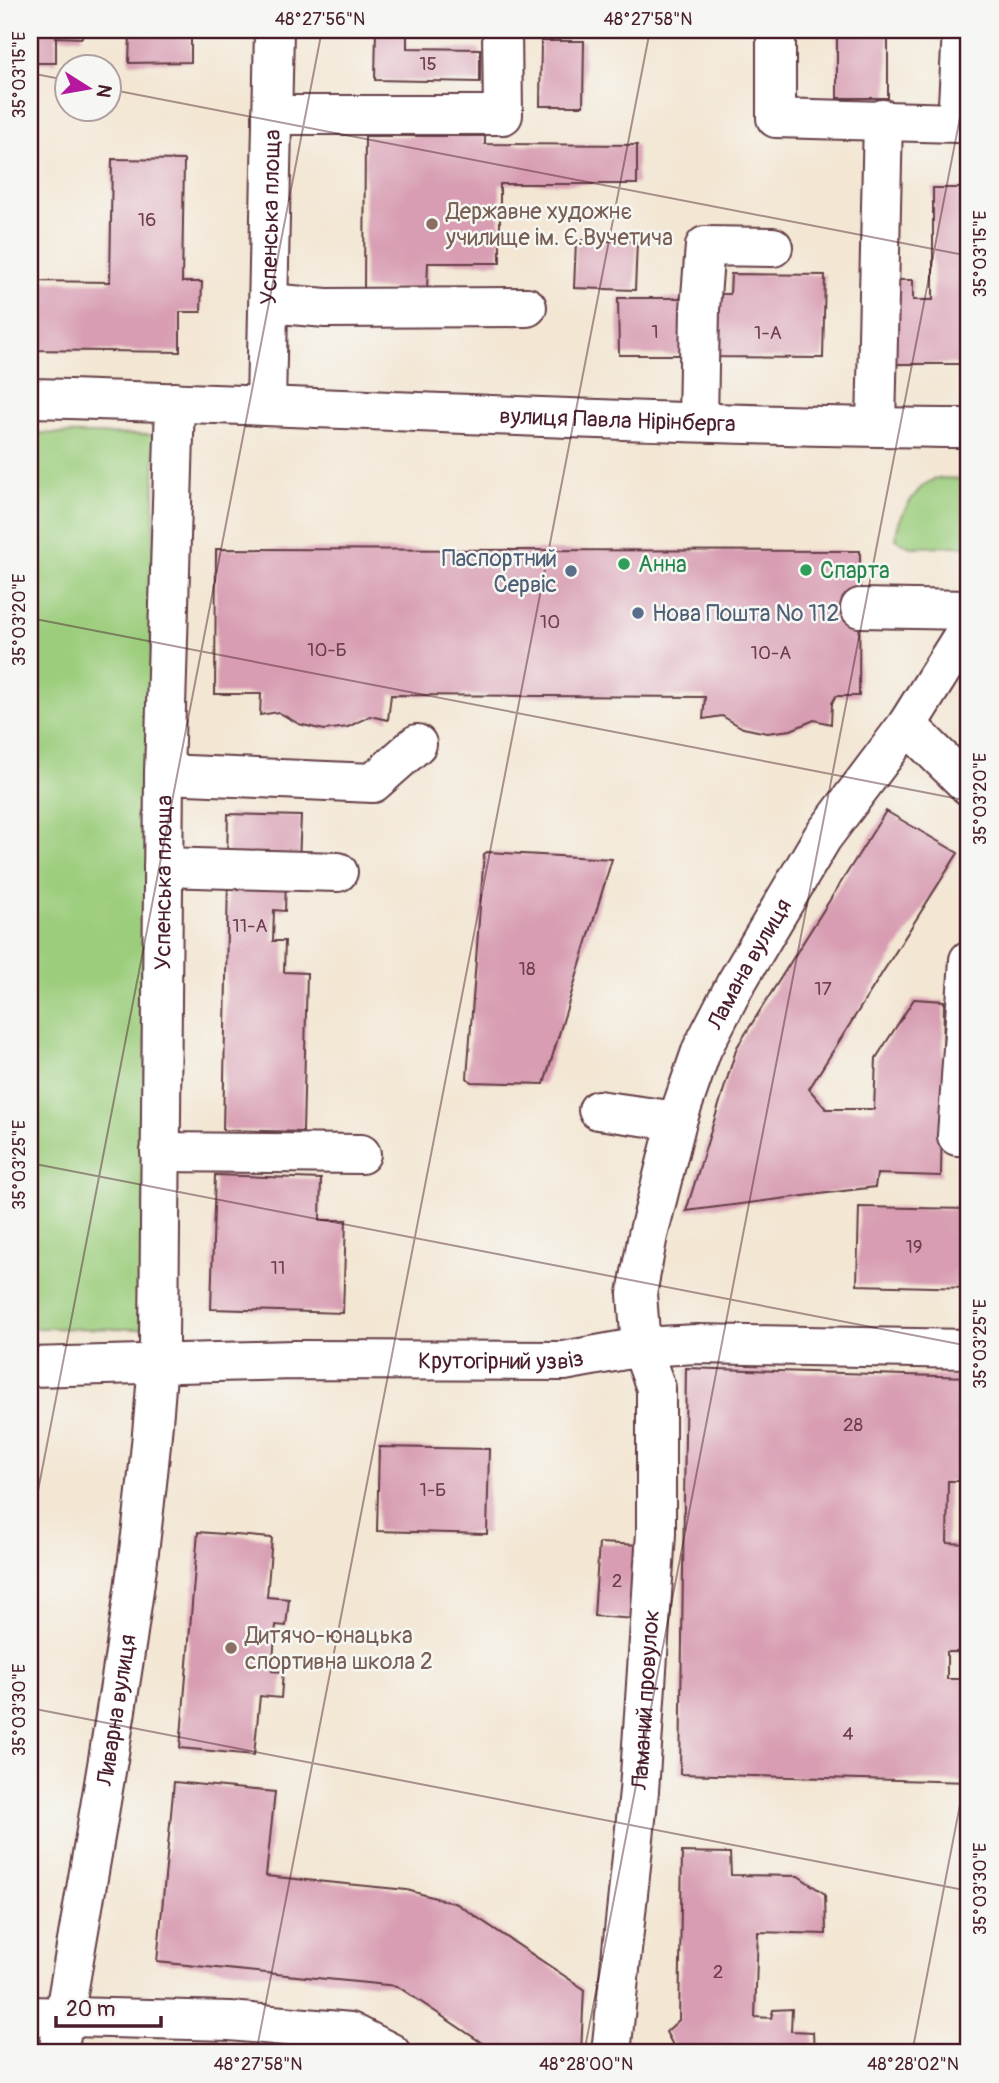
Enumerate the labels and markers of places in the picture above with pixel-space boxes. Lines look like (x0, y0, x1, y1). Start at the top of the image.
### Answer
place label: Державне художнє училище ім. Є.Вучетича (445, 197, 673, 252)
marker: Державне художнє училище ім. Є.Вучетича (424, 216, 440, 232)
place label: Паспортний Сервіс (442, 544, 557, 599)
place label: Анна (638, 550, 687, 579)
marker: Анна (616, 556, 632, 572)
place label: Спарта (820, 556, 890, 585)
marker: Спарта (798, 562, 814, 578)
marker: Паспортний Сервіс (563, 563, 579, 579)
place label: Нова Пошта № 112 (652, 599, 839, 628)
marker: Нова Пошта № 112 (630, 605, 646, 621)
place label: Дитячо-юнацька спортивна школа 2 (244, 1621, 433, 1676)
marker: Дитячо-юнацька спортивна школа 2 (223, 1640, 239, 1656)

